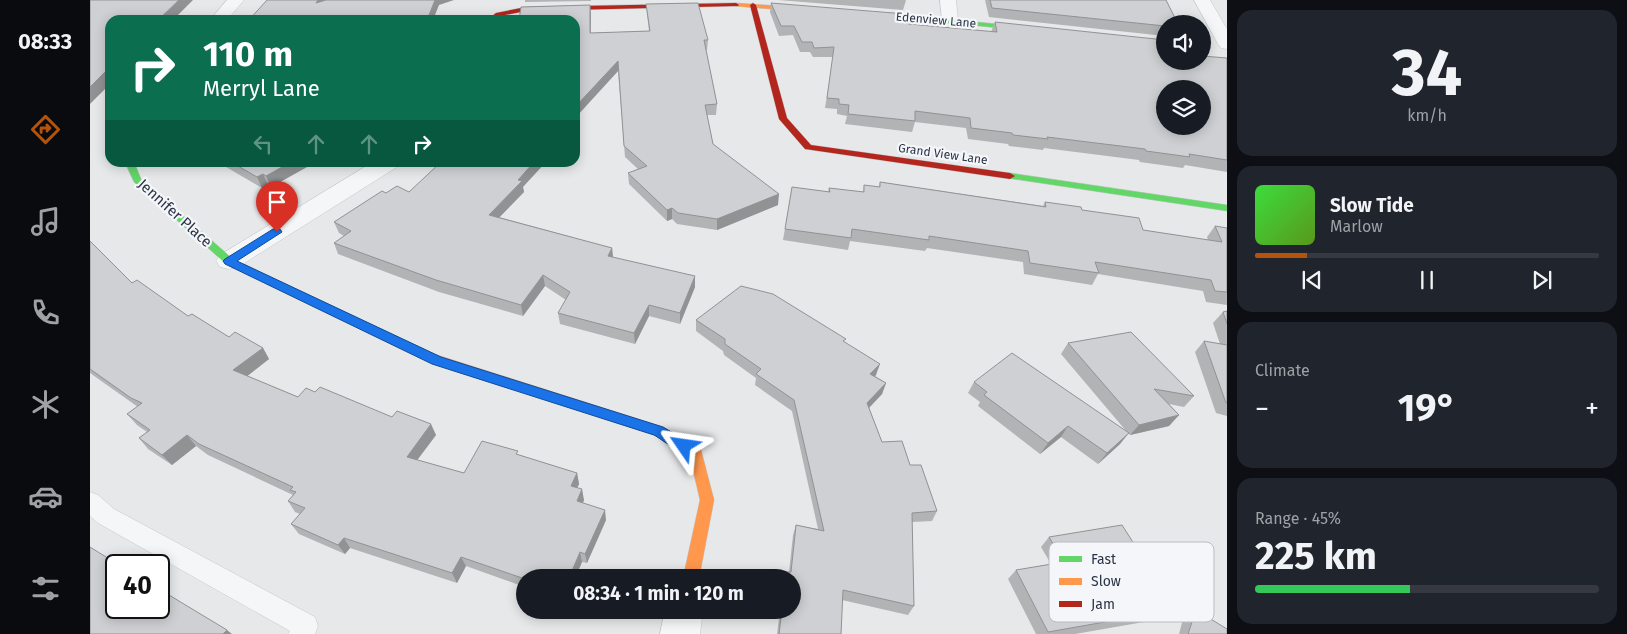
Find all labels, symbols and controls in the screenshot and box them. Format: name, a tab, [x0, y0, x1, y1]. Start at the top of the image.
street label: Edenview Lane	[895, 10, 977, 30]
map controls	[1156, 15, 1211, 135]
button: sound	[1156, 15, 1211, 70]
text: 08:33	[18, 28, 72, 55]
text: 110 m	[203, 33, 293, 75]
text: 34	[1392, 34, 1462, 112]
icon: right	[120, 35, 185, 100]
text: Merryl Lane	[203, 75, 320, 102]
button: layers	[1156, 80, 1211, 135]
text: km/h	[1407, 106, 1447, 125]
icon: directions	[28, 112, 63, 147]
icon: left	[249, 130, 277, 158]
icon: ahead	[302, 130, 330, 158]
icon: ahead	[355, 130, 383, 158]
icon: right	[408, 130, 436, 158]
street label: Grand View Lane	[897, 141, 989, 167]
street label: Jennifer Place	[134, 175, 216, 251]
pin	[256, 181, 298, 232]
icon: arrive	[263, 188, 291, 216]
text: Slow Tide	[1330, 194, 1414, 217]
icon: music	[28, 204, 63, 239]
text: Marlow	[1330, 217, 1383, 236]
icon: previous	[1298, 266, 1326, 294]
icon: pause	[1413, 266, 1441, 294]
icon: next	[1528, 266, 1556, 294]
icon: phone	[28, 295, 63, 330]
text: Climate	[1255, 361, 1310, 380]
text: 19°	[1398, 385, 1456, 431]
icon: climate	[28, 387, 63, 422]
text: −	[1255, 392, 1269, 425]
text: +	[1585, 392, 1599, 425]
position arrow	[657, 419, 709, 471]
icon: car	[28, 479, 63, 514]
text: Range · 45%	[1255, 509, 1341, 528]
text: 225 km	[1255, 533, 1377, 579]
legend	[1049, 542, 1214, 622]
text: Fast	[1091, 551, 1117, 568]
speed limit sign: 40	[105, 554, 170, 619]
icon: filters	[28, 571, 63, 606]
text: Slow	[1091, 573, 1121, 590]
text: 08:34 · 1 min · 120 m	[573, 582, 744, 605]
text: Jam	[1091, 596, 1115, 613]

